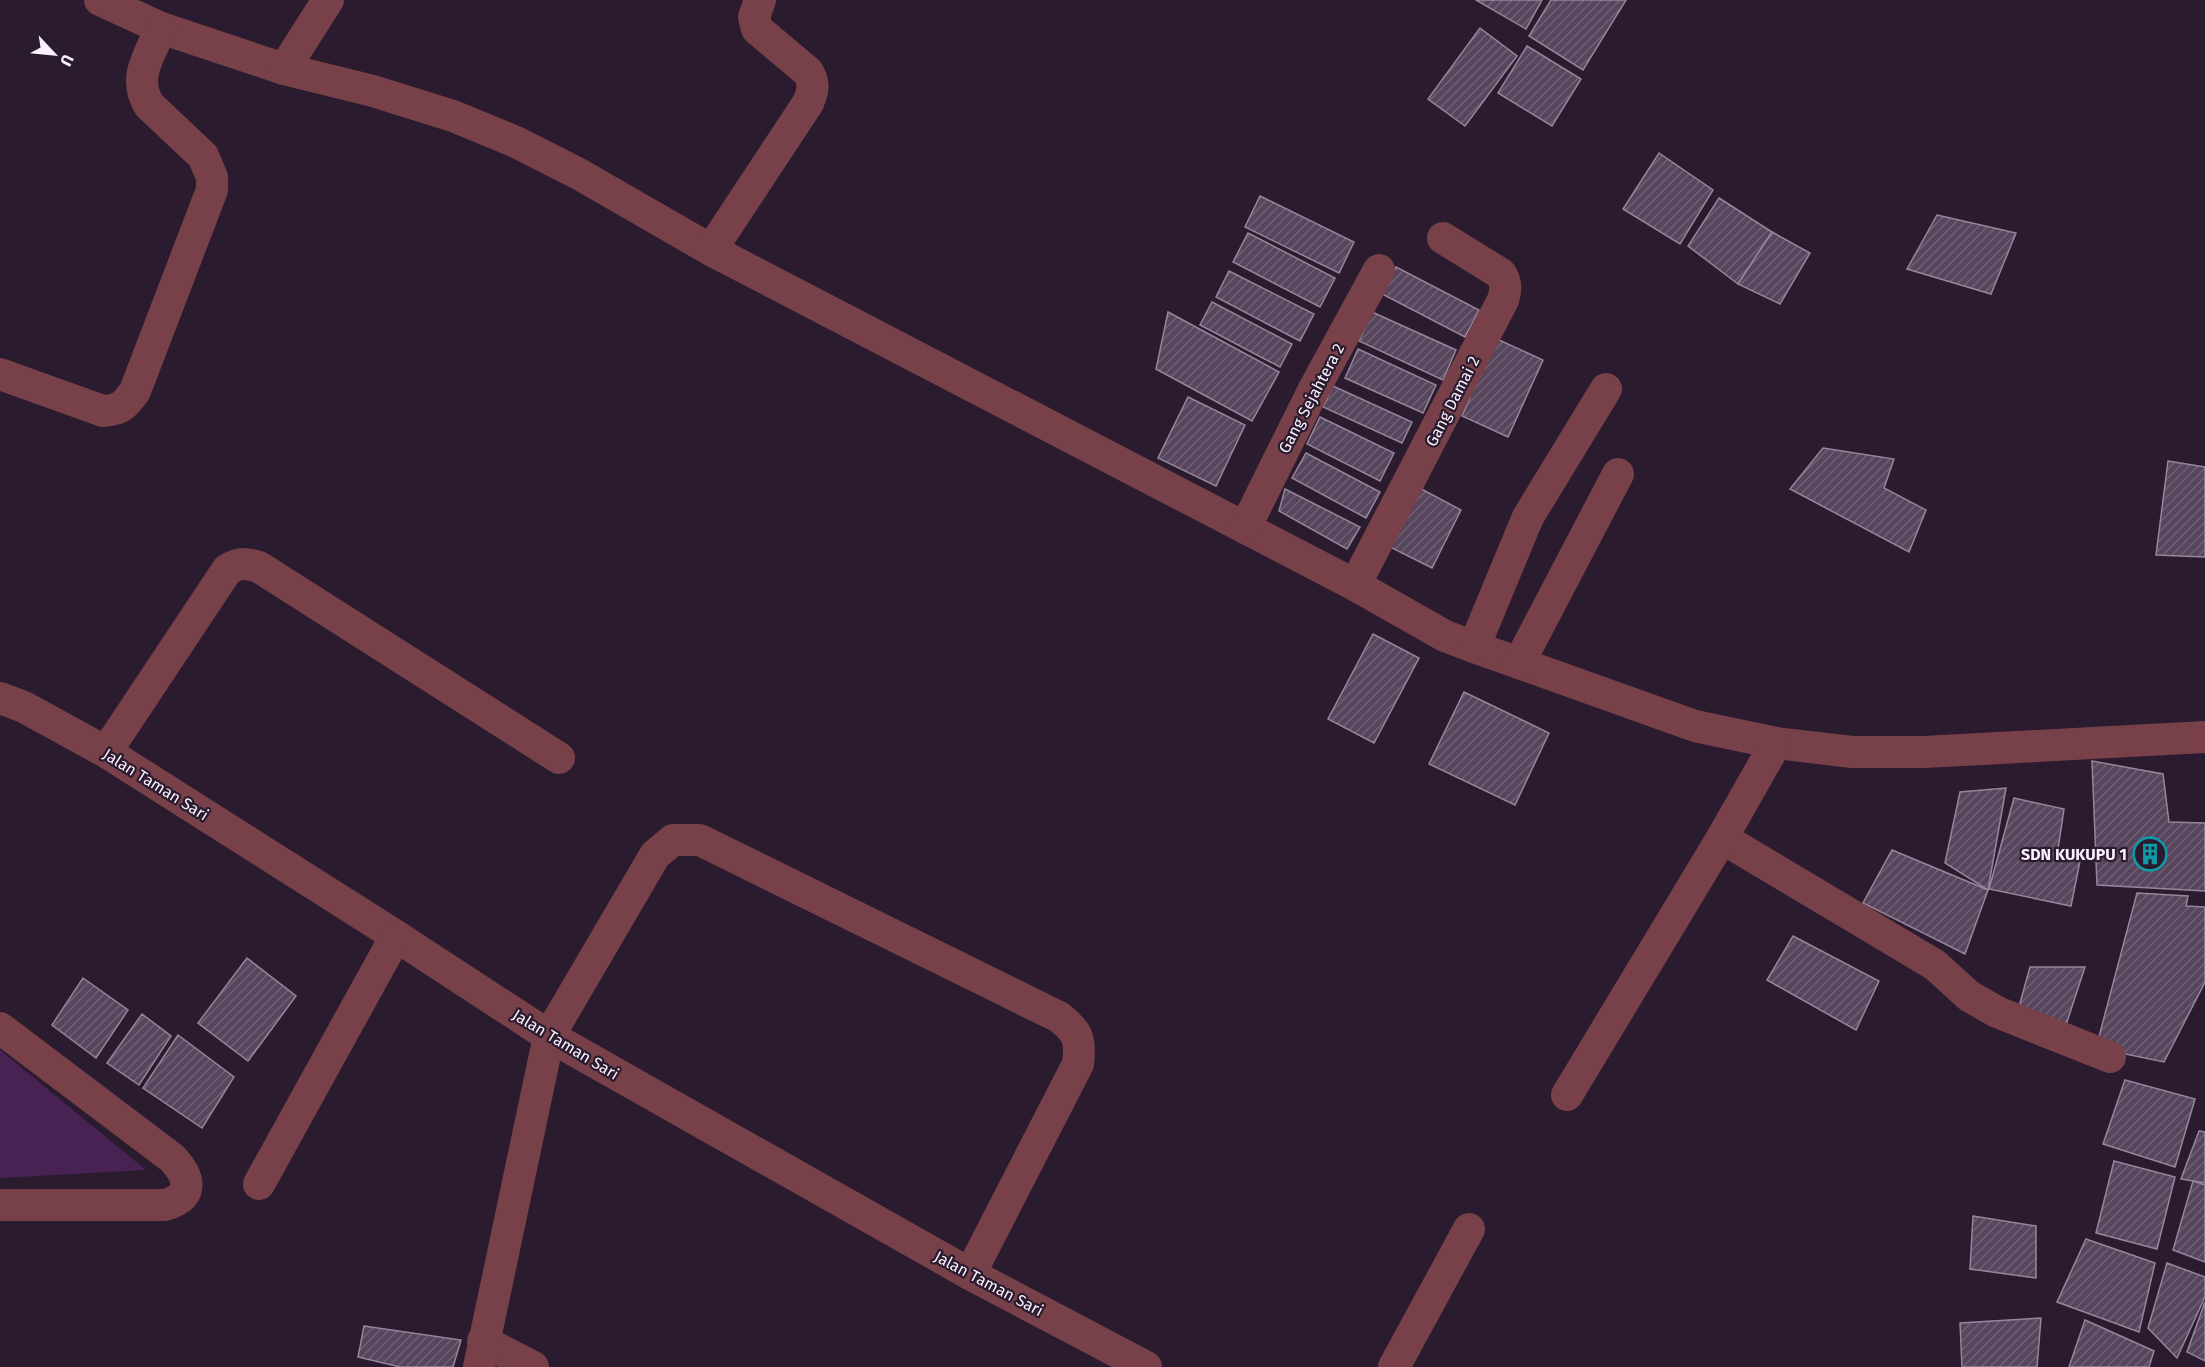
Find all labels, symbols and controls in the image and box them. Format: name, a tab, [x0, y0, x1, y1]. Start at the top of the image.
north arrow	[24, 24, 84, 84]
text: U	[56, 52, 78, 69]
street label: Gang Sejahtera 2	[1275, 340, 1348, 456]
street label: Gang Damai 2	[1422, 353, 1483, 450]
street label: Jalan Taman Sari	[100, 744, 212, 824]
building icon: SDN KUKUPU 1	[2132, 836, 2168, 872]
place label: SDN KUKUPU 1	[2021, 845, 2127, 864]
street label: Jalan Taman Sari	[509, 1005, 622, 1084]
street label: Jalan Taman Sari	[931, 1247, 1047, 1320]

